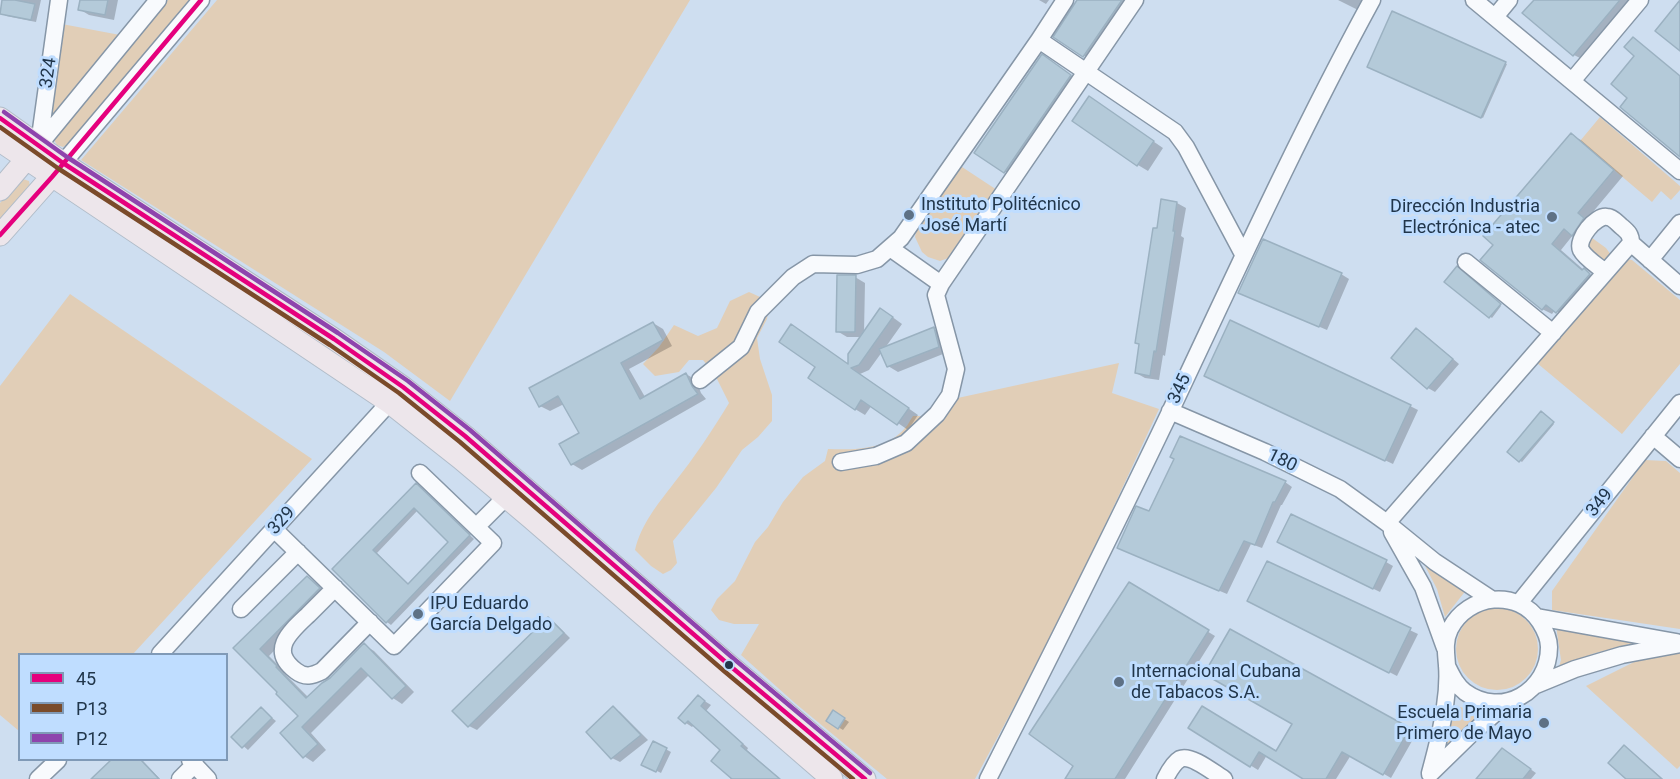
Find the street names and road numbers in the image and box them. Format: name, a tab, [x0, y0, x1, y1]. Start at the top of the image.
street label: 324	[36, 56, 62, 90]
street label: 345	[1164, 371, 1196, 407]
street label: 180	[1264, 445, 1300, 477]
street label: 349	[1582, 484, 1618, 522]
street label: 329	[264, 502, 300, 540]

